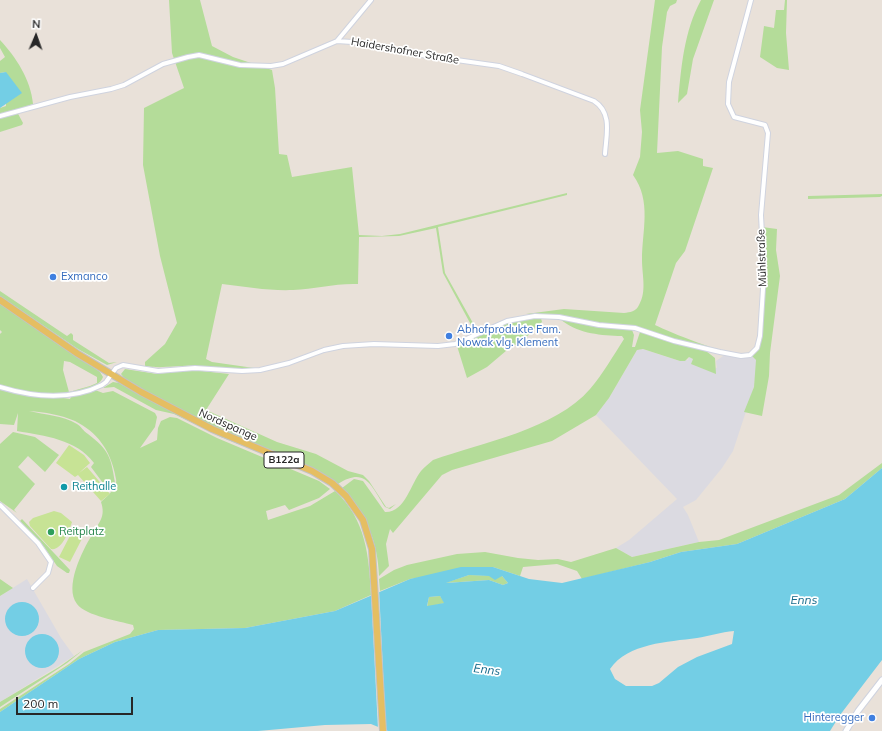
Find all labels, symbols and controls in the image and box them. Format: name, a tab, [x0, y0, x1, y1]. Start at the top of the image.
north arrow	[16, 16, 56, 56]
text: N	[32, 17, 41, 31]
street label: Haidershofner Straße	[350, 35, 460, 67]
street label: Mühlstraße	[754, 229, 770, 287]
place label: Exmanco	[61, 270, 108, 284]
marker: Exmanco	[48, 272, 58, 282]
place label: Abhofprodukte Fam. Nowak vlg. Klement	[457, 323, 561, 349]
marker: Abhofprodukte Fam. Nowak vlg. Klement	[444, 331, 454, 341]
street label: Nordspange	[197, 406, 259, 444]
road number: B122a	[264, 452, 304, 468]
place label: Reithalle	[72, 480, 116, 494]
marker: Reithalle	[59, 482, 69, 492]
place label: Reitplatz	[59, 525, 104, 539]
marker: Reitplatz	[46, 527, 56, 537]
water label: Enns	[790, 593, 818, 607]
water label: Enns	[473, 661, 501, 679]
scale bar	[18, 689, 135, 715]
text: 200 m	[23, 696, 58, 711]
place label: Hinteregger	[804, 711, 864, 725]
marker: Hinteregger	[867, 713, 877, 723]

